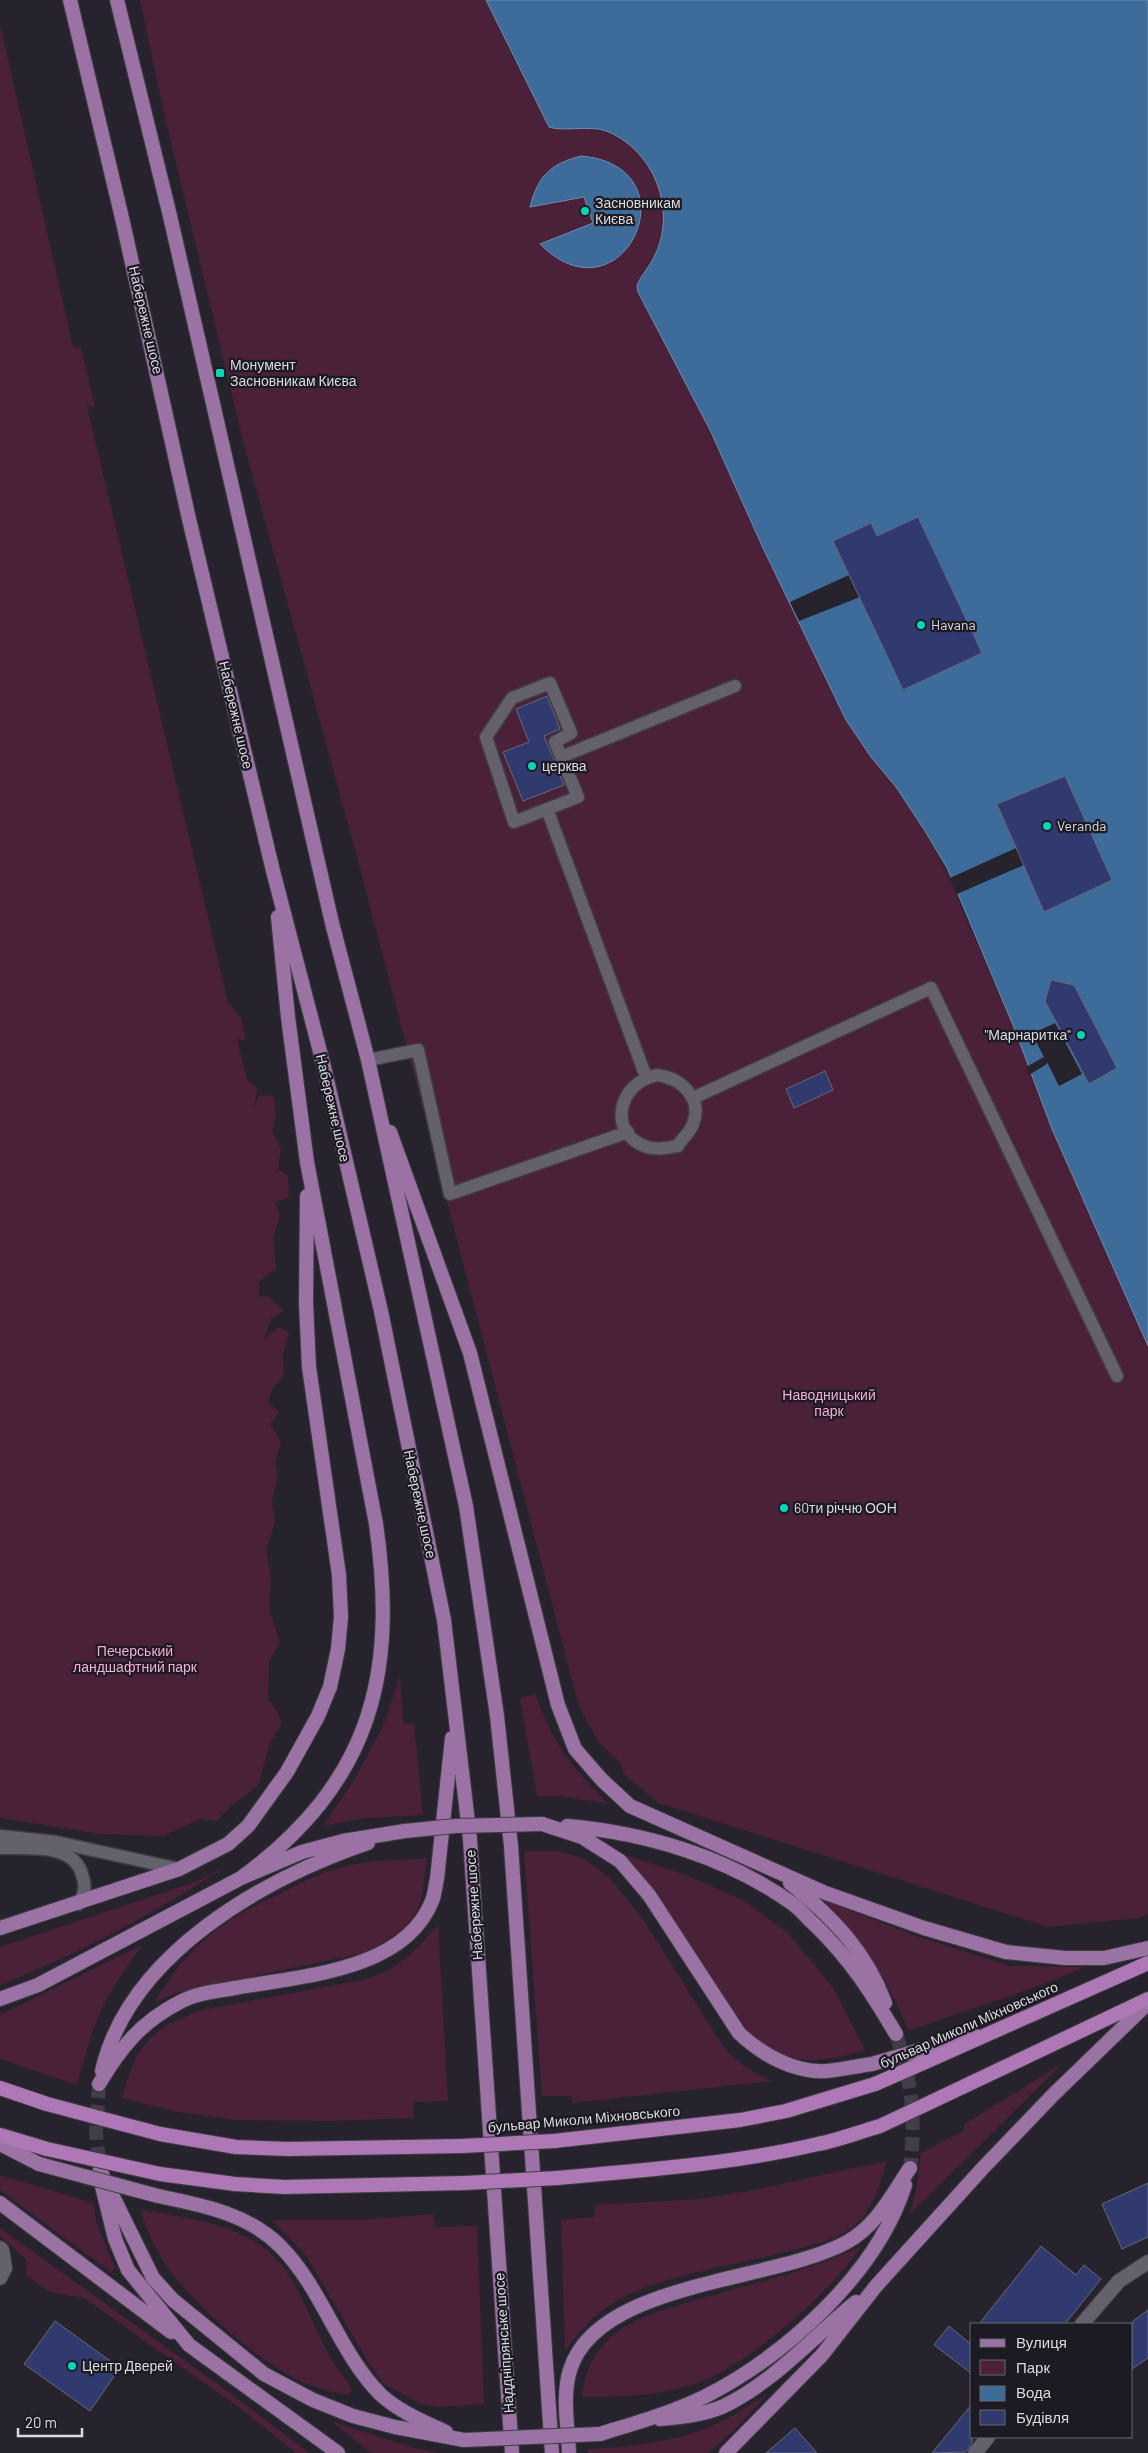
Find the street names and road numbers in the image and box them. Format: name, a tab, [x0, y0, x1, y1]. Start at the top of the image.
street label: Набережне шосе	[126, 264, 167, 376]
street label: Набережне шосе	[216, 659, 257, 771]
street label: Набережне шосе	[313, 1052, 354, 1164]
street label: Набережне шосе	[401, 1448, 440, 1560]
street label: Набережне шосе	[461, 1849, 486, 1961]
street label: бульвар Миколи Міхновського	[877, 1977, 1061, 2072]
street label: бульвар Миколи Міхновського	[487, 2102, 681, 2135]
street label: Наддніпрянське шосе	[490, 2272, 517, 2414]

